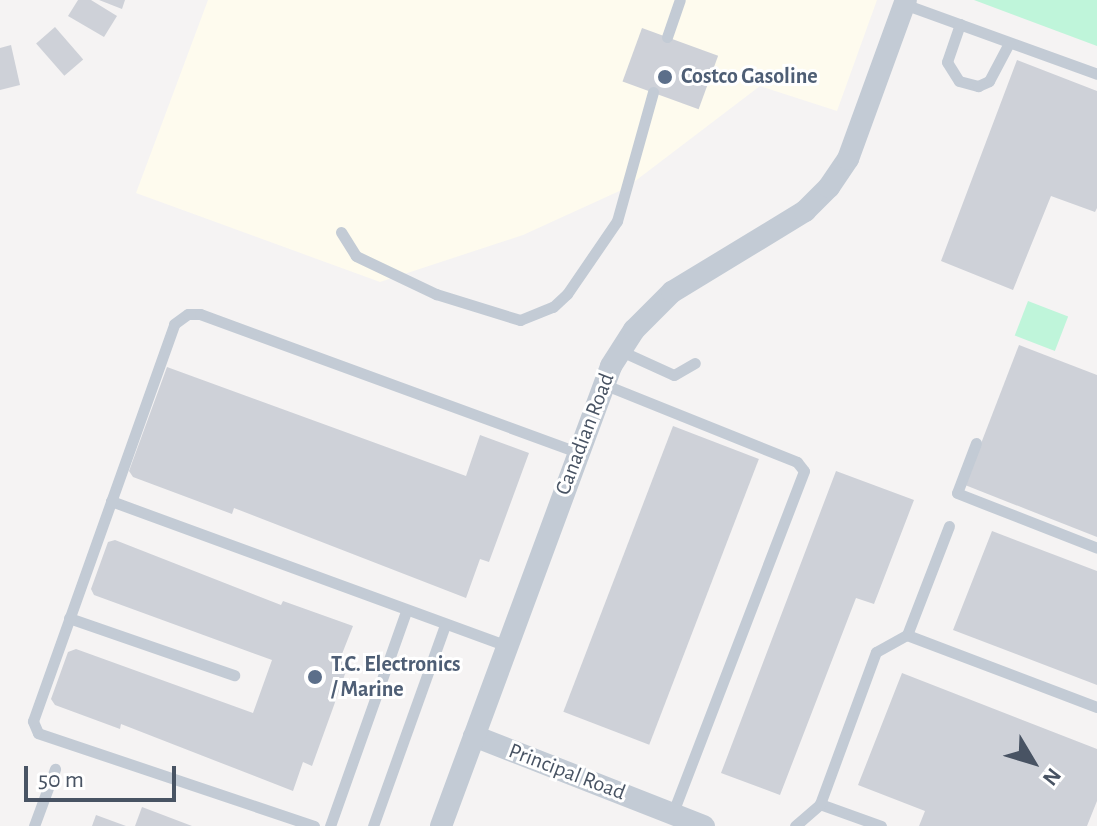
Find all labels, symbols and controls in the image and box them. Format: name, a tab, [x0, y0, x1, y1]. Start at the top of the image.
place label: Costco Gasoline	[681, 64, 818, 90]
marker: Costco Gasoline	[656, 68, 674, 86]
street label: Canadian Road	[550, 369, 620, 499]
place label: T.C. Electronics / Marine	[331, 651, 460, 702]
marker: T.C. Electronics / Marine	[306, 668, 324, 686]
north arrow	[993, 722, 1073, 802]
street label: Principal Road	[505, 738, 629, 806]
scale bar	[28, 750, 180, 800]
text: N	[1039, 764, 1065, 790]
text: 50 m	[38, 768, 84, 792]

